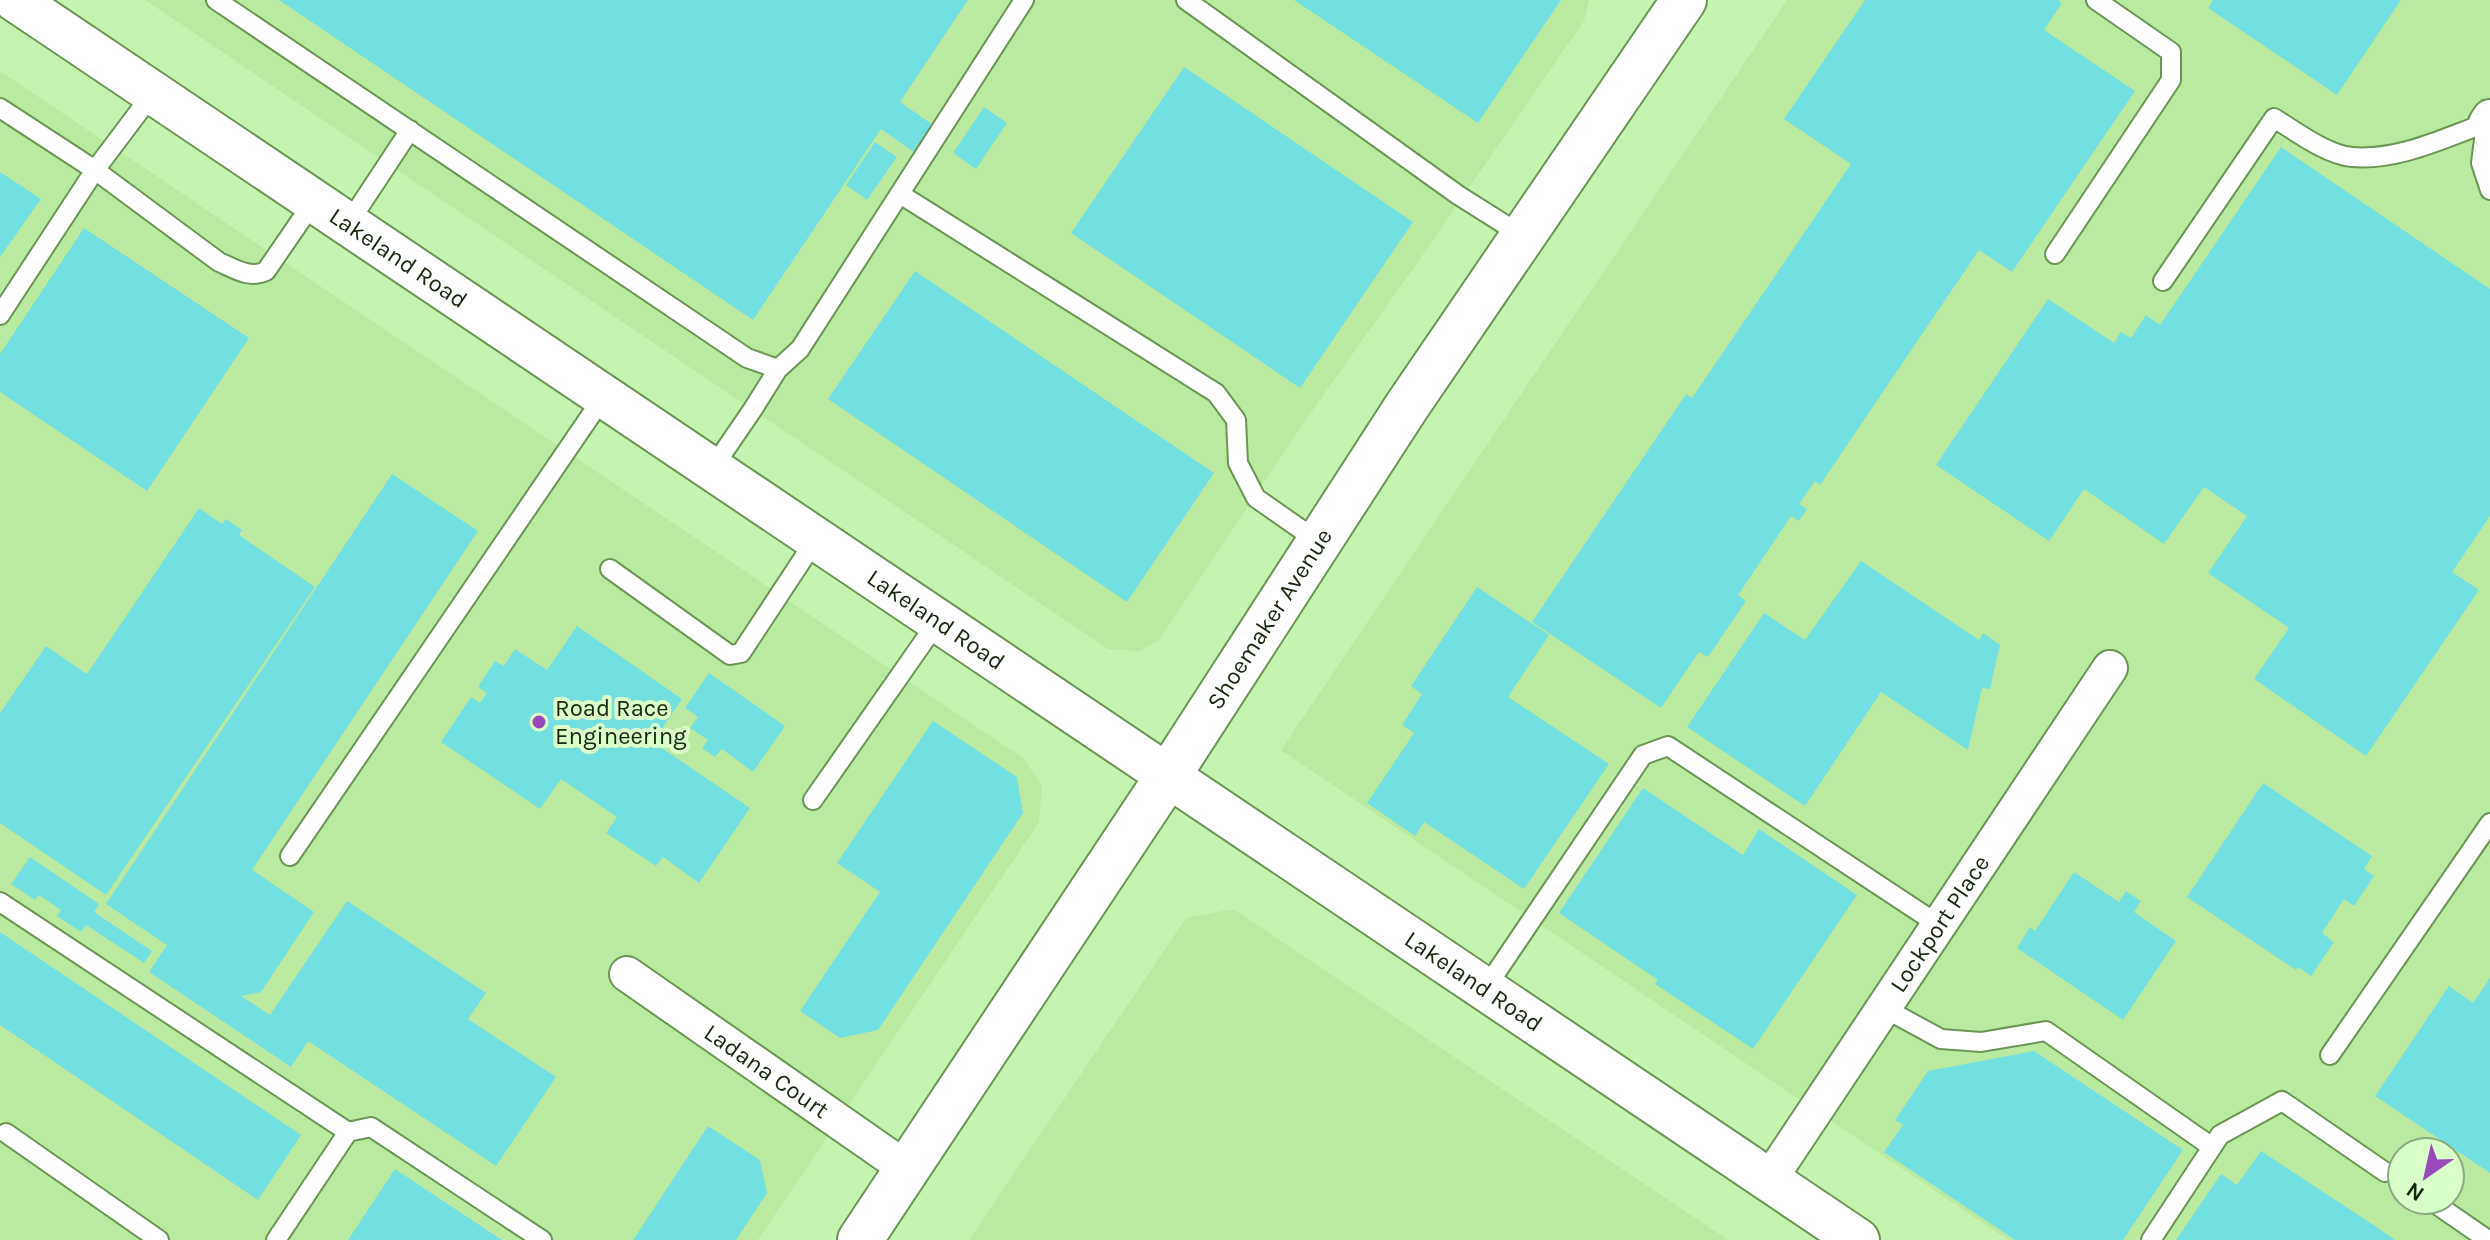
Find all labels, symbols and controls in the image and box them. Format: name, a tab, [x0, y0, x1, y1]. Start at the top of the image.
street label: Lakeland Road	[324, 202, 472, 314]
street label: Shoemaker Avenue	[1201, 523, 1338, 714]
street label: Lakeland Road	[862, 563, 1010, 676]
place label: Road Race Engineering	[555, 694, 687, 750]
marker: Road Race Engineering	[530, 713, 548, 731]
street label: Lockport Place	[1884, 850, 1995, 998]
street label: Lakeland Road	[1399, 925, 1548, 1038]
street label: Ladana Court	[699, 1018, 834, 1124]
north arrow	[2386, 1136, 2466, 1216]
text: N	[2402, 1177, 2429, 1207]

